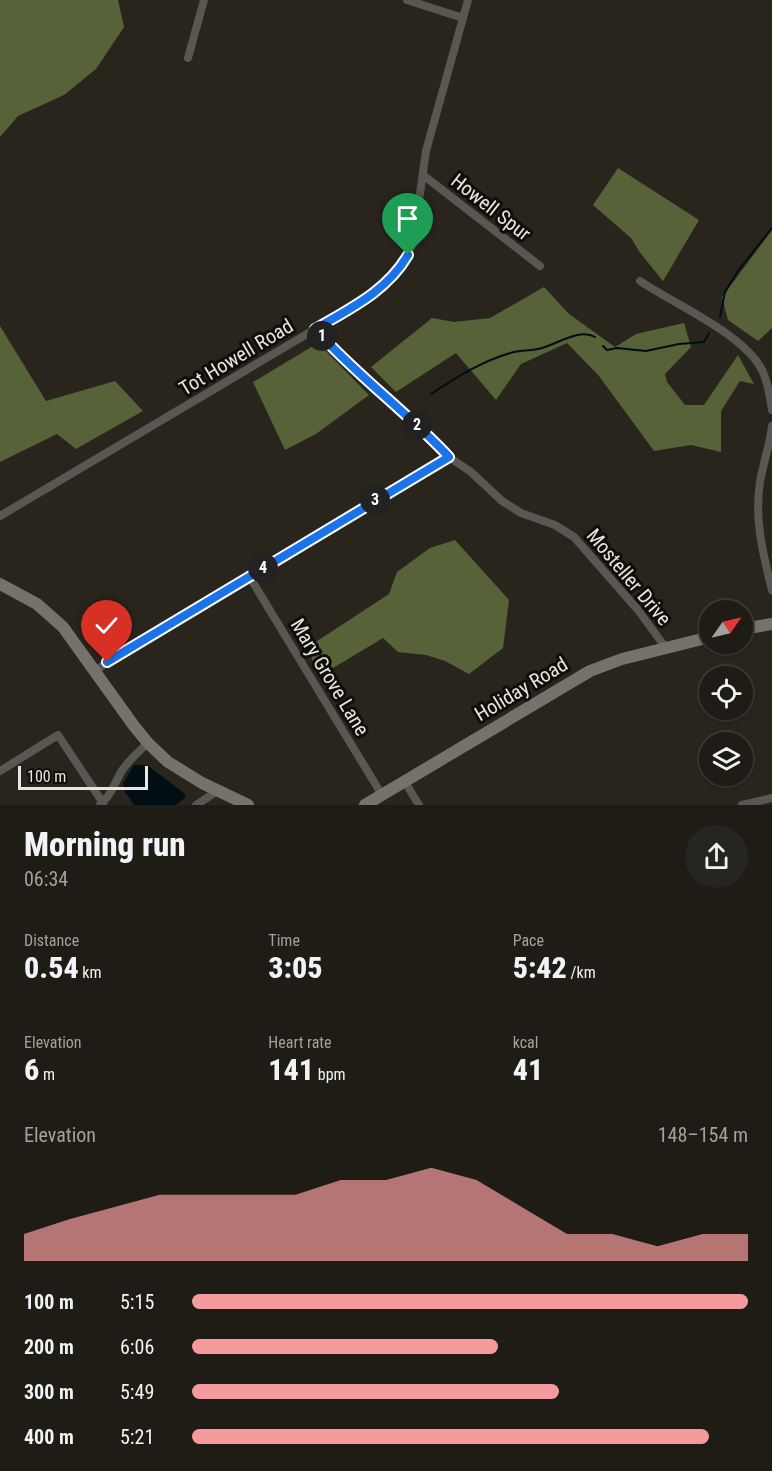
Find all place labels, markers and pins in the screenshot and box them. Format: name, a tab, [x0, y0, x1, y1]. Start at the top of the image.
pin	[382, 193, 433, 255]
pin: 1	[307, 321, 337, 351]
pin: 2	[402, 410, 432, 440]
pin: 3	[360, 485, 390, 515]
pin: 4	[248, 553, 278, 583]
pin	[81, 600, 132, 662]

